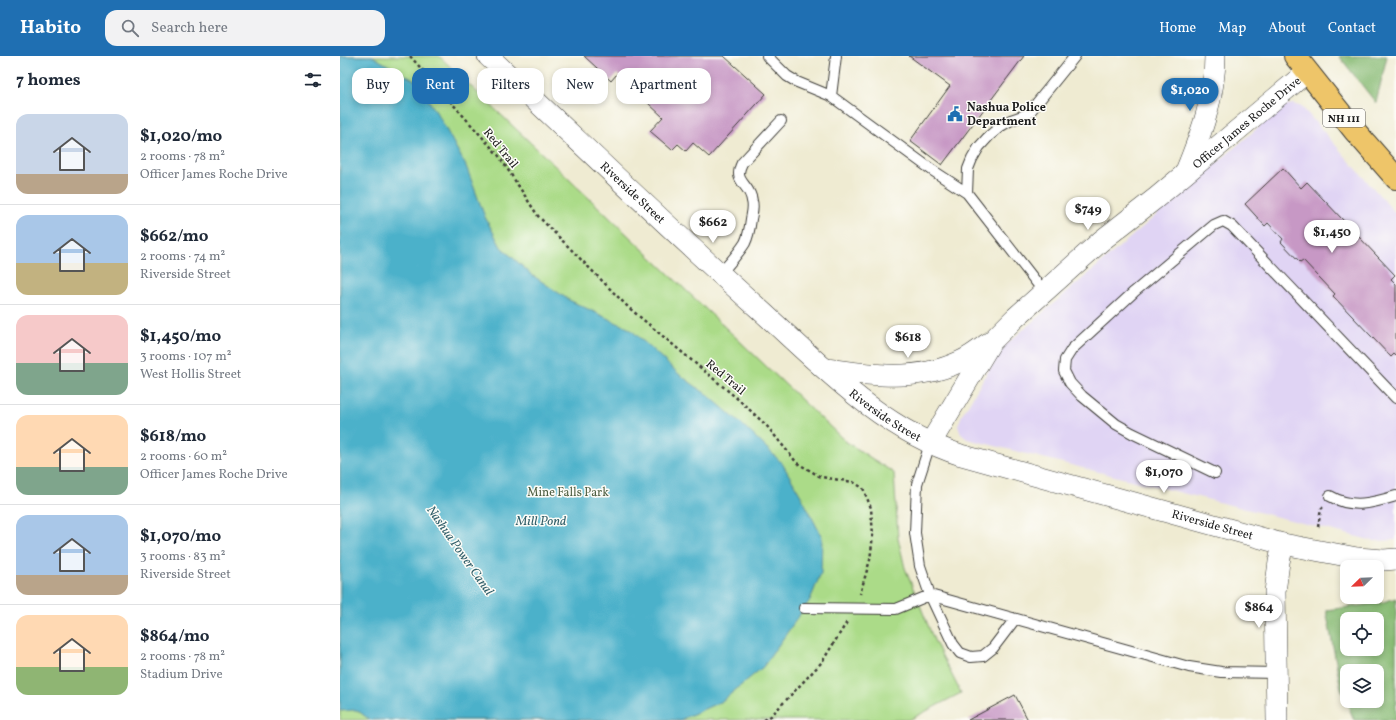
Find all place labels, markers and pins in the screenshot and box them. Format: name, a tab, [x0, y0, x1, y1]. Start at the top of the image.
pin: $1,020	[1157, 78, 1223, 112]
place label: Nashua Police Department	[967, 100, 1046, 130]
public building icon: Nashua Police Department	[946, 105, 964, 123]
pin: $749	[1064, 197, 1112, 231]
pin: $662	[689, 210, 737, 244]
pin: $1,450	[1299, 220, 1365, 254]
pin: $618	[884, 325, 932, 359]
pin: $1,070	[1131, 460, 1197, 494]
pin: $864	[1235, 595, 1283, 629]

